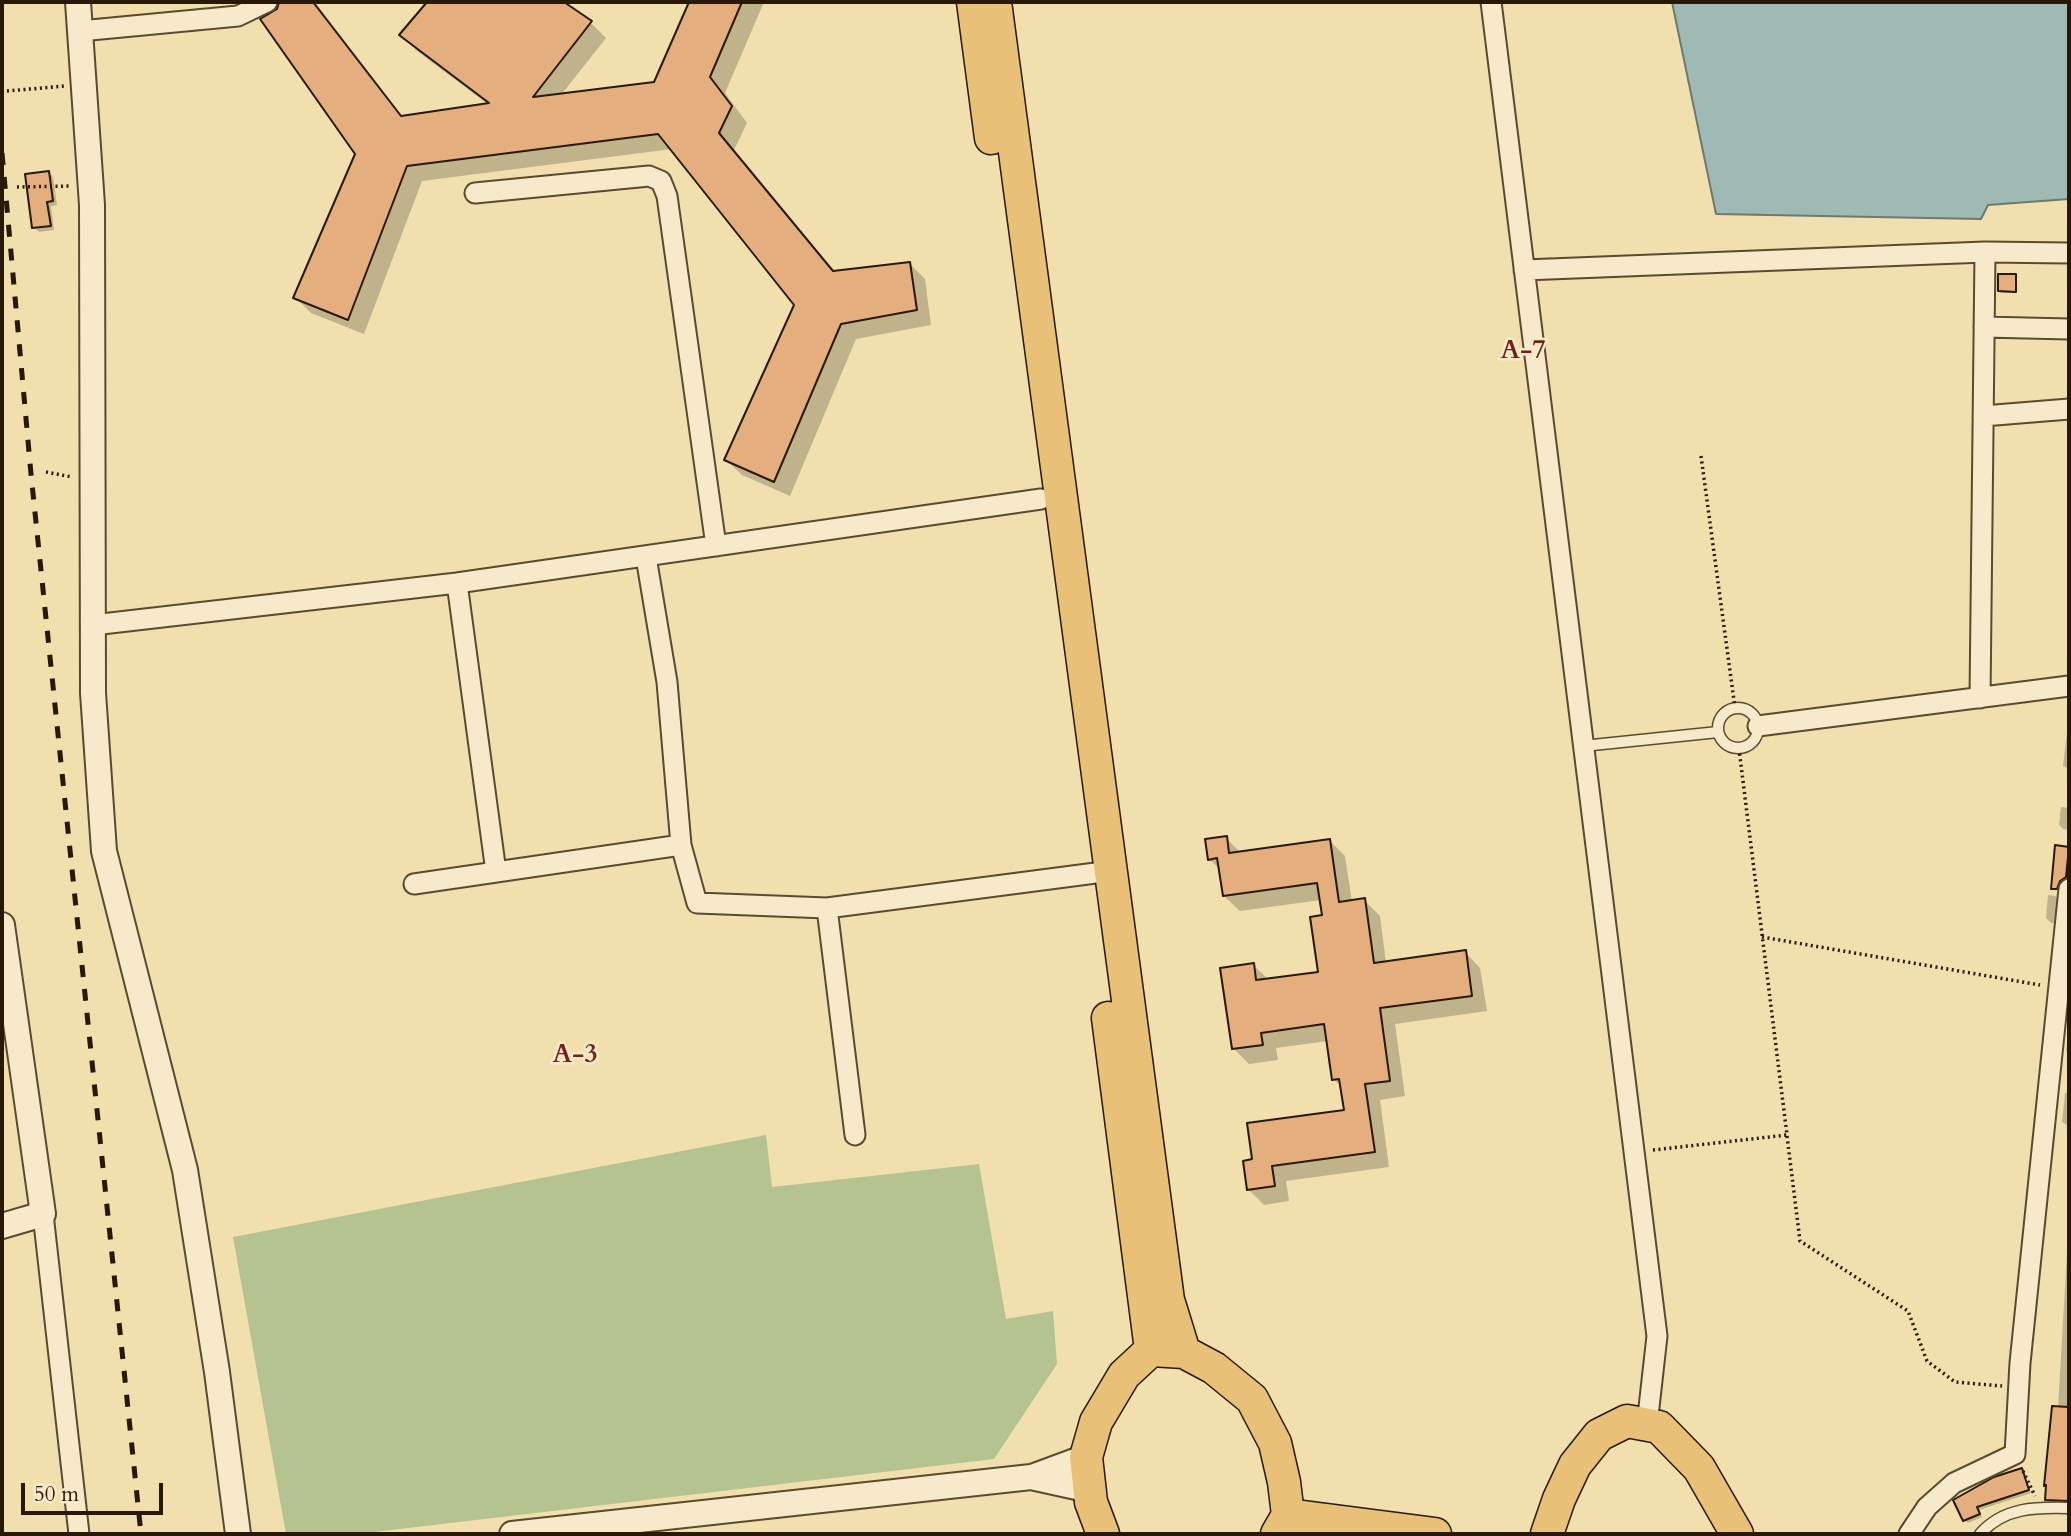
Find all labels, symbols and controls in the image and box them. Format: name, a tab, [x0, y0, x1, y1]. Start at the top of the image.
district label: A-7	[1500, 336, 1546, 368]
district label: A-3	[552, 1040, 598, 1072]
scale bar	[24, 1470, 166, 1514]
text: 50 m	[34, 1480, 79, 1509]

